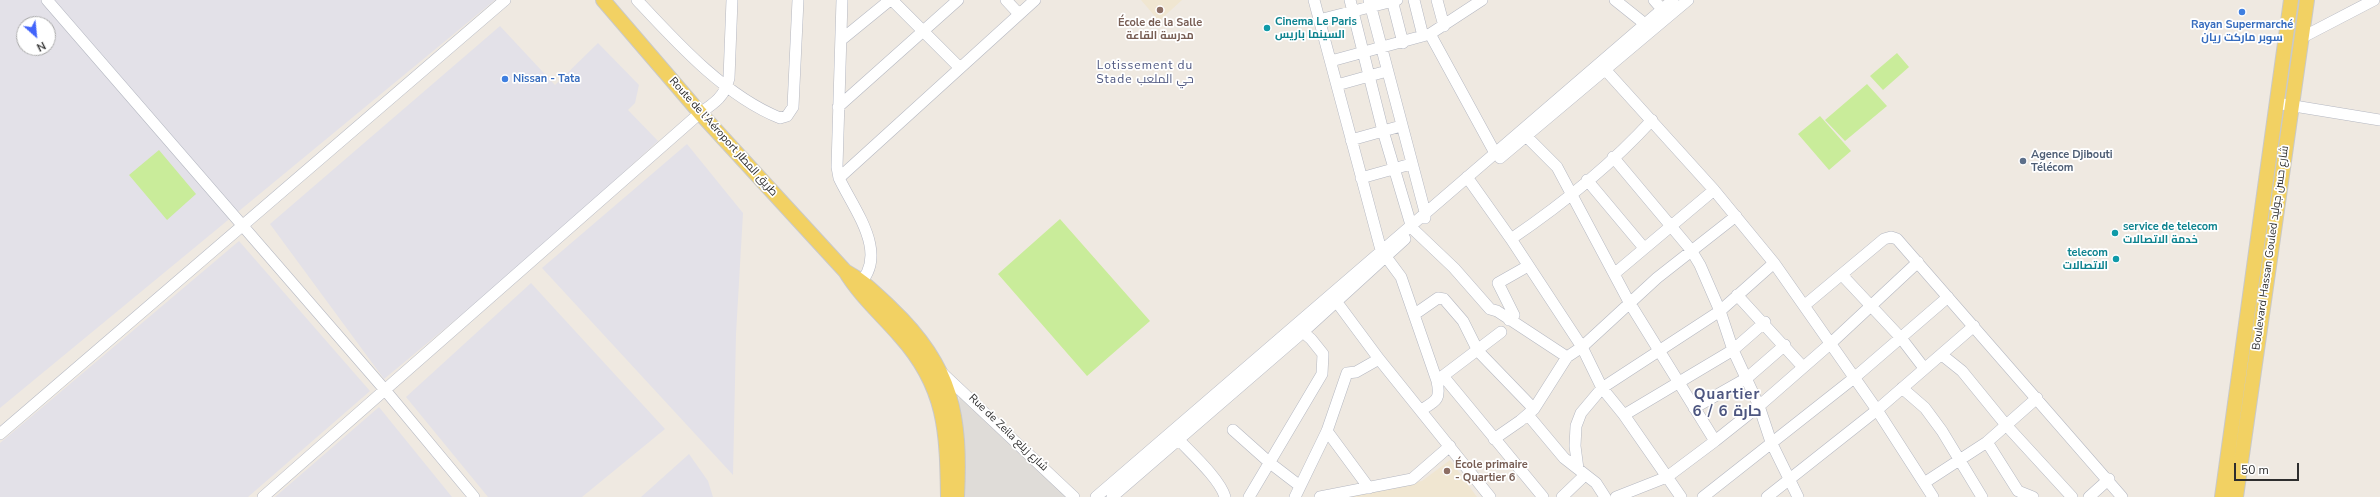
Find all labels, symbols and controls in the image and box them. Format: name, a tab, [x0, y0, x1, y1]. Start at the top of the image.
marker: École de la Salle مدرسة القاعة	[1155, 5, 1165, 15]
marker: Rayan Supermarché سوبر ماركت ريان	[2237, 7, 2247, 17]
place label: Cinema Le Paris السينما باريس	[1275, 15, 1357, 41]
north arrow	[16, 16, 56, 56]
place label: École de la Salle مدرسة القاعة	[1118, 16, 1202, 42]
place label: Rayan Supermarché سوبر ماركت ريان	[2191, 18, 2293, 44]
marker: Cinema Le Paris السينما باريس	[1262, 23, 1272, 33]
text: N	[34, 38, 48, 55]
district label: Lotissement du Stade حي الملعب	[1097, 59, 1193, 87]
place label: Nissan - Tata	[513, 72, 580, 86]
marker: Nissan - Tata	[500, 74, 510, 84]
street label: Route de l'Aéroport طريق المطار	[666, 75, 780, 199]
street label: Boulevard Hassan Gouled شارع حسن جوليد	[2250, 145, 2292, 351]
place label: Agence Djibouti Télécom	[2031, 148, 2113, 174]
marker: Agence Djibouti Télécom	[2018, 156, 2028, 166]
place label: service de telecom خدمة الاتصالات	[2123, 220, 2218, 246]
marker: service de telecom خدمة الاتصالات	[2110, 228, 2120, 238]
place label: telecom الاتصالات	[2063, 246, 2108, 272]
marker: telecom الاتصالات	[2111, 254, 2121, 264]
district label: Quartier 6 / حارة 6	[1694, 386, 1760, 421]
street label: Rue de Zeila شارع زيلع	[966, 392, 1050, 474]
scale bar	[2236, 455, 2301, 481]
place label: École primaire - Quartier 6	[1455, 458, 1528, 484]
text: 50 m	[2241, 462, 2269, 478]
marker: École primaire - Quartier 6	[1442, 466, 1452, 476]

